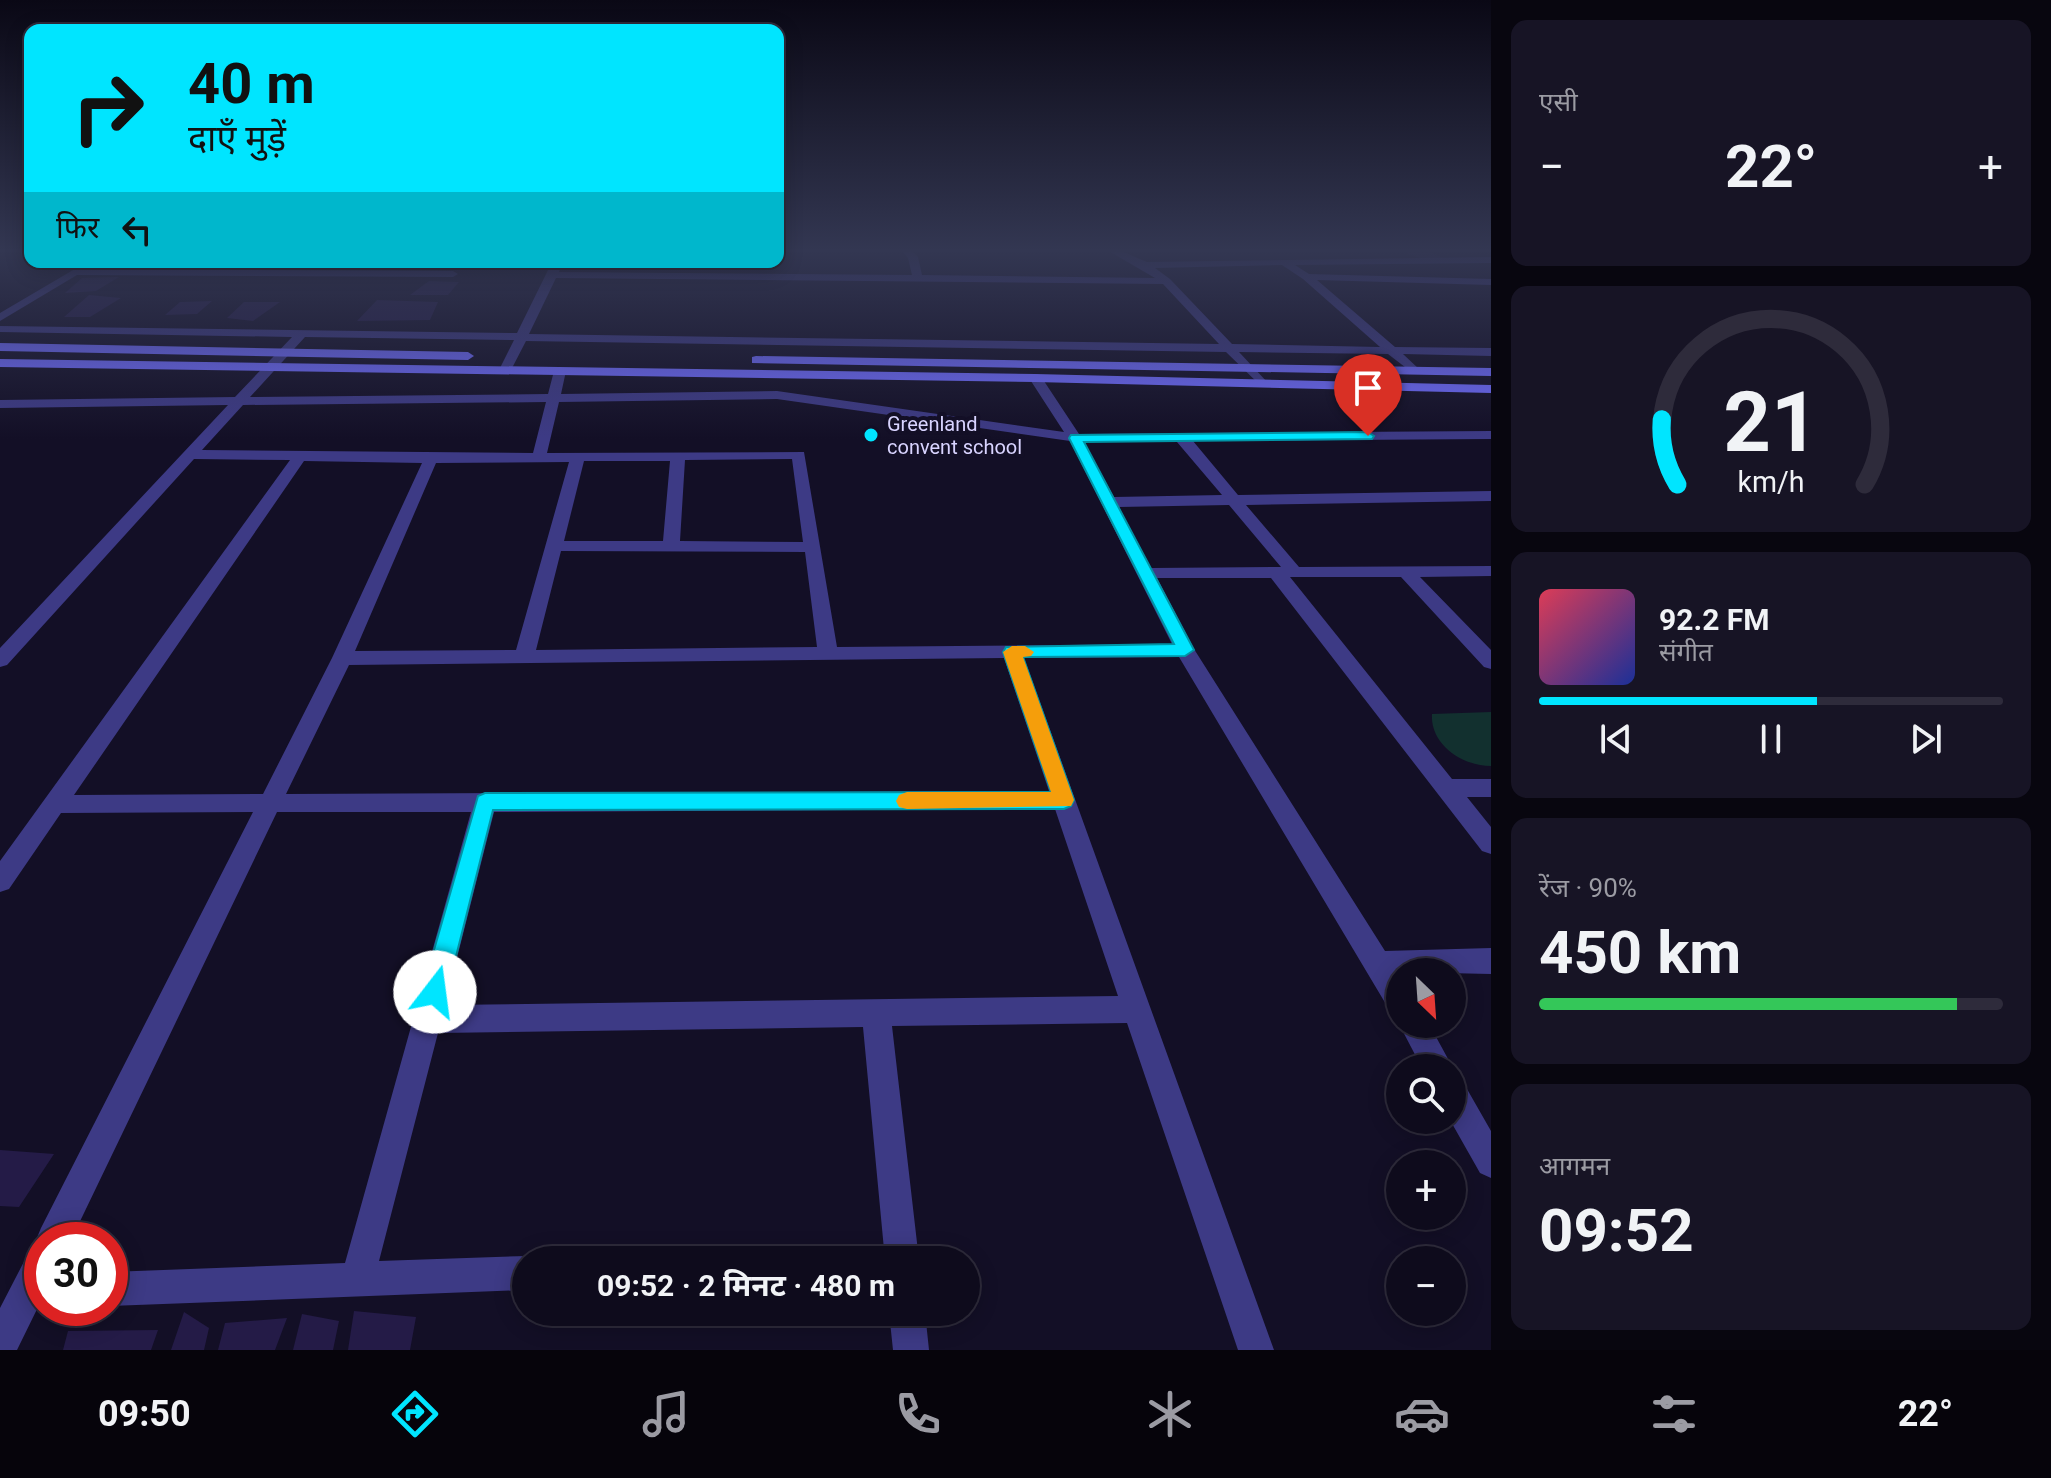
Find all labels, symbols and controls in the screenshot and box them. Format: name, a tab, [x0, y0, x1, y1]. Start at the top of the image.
text: 40 m	[188, 51, 315, 117]
icon: right	[56, 56, 160, 160]
text: एसी	[1539, 87, 1578, 117]
text: दाएँ मुड़ें	[188, 118, 286, 160]
text: 22°	[1725, 131, 1817, 202]
text: −	[1539, 141, 1564, 193]
text: +	[1978, 141, 2003, 193]
icon: left	[115, 208, 159, 252]
text: फिर	[56, 210, 99, 245]
pin	[1334, 354, 1402, 436]
icon: arrive	[1346, 366, 1390, 410]
text: 21	[1723, 374, 1819, 471]
place label: Greenland convent school	[887, 412, 1022, 459]
marker: Greenland convent school	[862, 426, 880, 444]
text: km/h	[1737, 465, 1805, 499]
text: 92.2 FM	[1659, 602, 1770, 637]
text: संगीत	[1659, 637, 1713, 667]
icon: previous	[1594, 717, 1638, 761]
icon: pause	[1749, 717, 1793, 761]
icon: next	[1904, 717, 1948, 761]
text: रेंज · 90%	[1539, 873, 1637, 903]
text: 450 km	[1539, 917, 1741, 988]
position arrow	[393, 950, 477, 1034]
north arrow	[1386, 958, 1466, 1038]
map controls	[1386, 958, 1466, 1326]
button: search	[1386, 1054, 1466, 1134]
button: +	[1386, 1150, 1466, 1230]
text: आगमन	[1539, 1151, 1610, 1181]
text: 09:52	[1539, 1195, 1694, 1266]
speed limit sign: 30	[24, 1222, 128, 1326]
button: −	[1386, 1246, 1466, 1326]
text: 09:52 · 2 मिनट · 480 m	[597, 1268, 895, 1303]
icon: directions	[387, 1386, 443, 1442]
icon: music	[638, 1386, 694, 1442]
icon: phone	[890, 1386, 946, 1442]
icon: climate	[1142, 1386, 1198, 1442]
icon: car	[1394, 1386, 1450, 1442]
icon: filters	[1646, 1386, 1702, 1442]
text: 09:50	[98, 1393, 191, 1435]
text: 22°	[1898, 1393, 1953, 1435]

